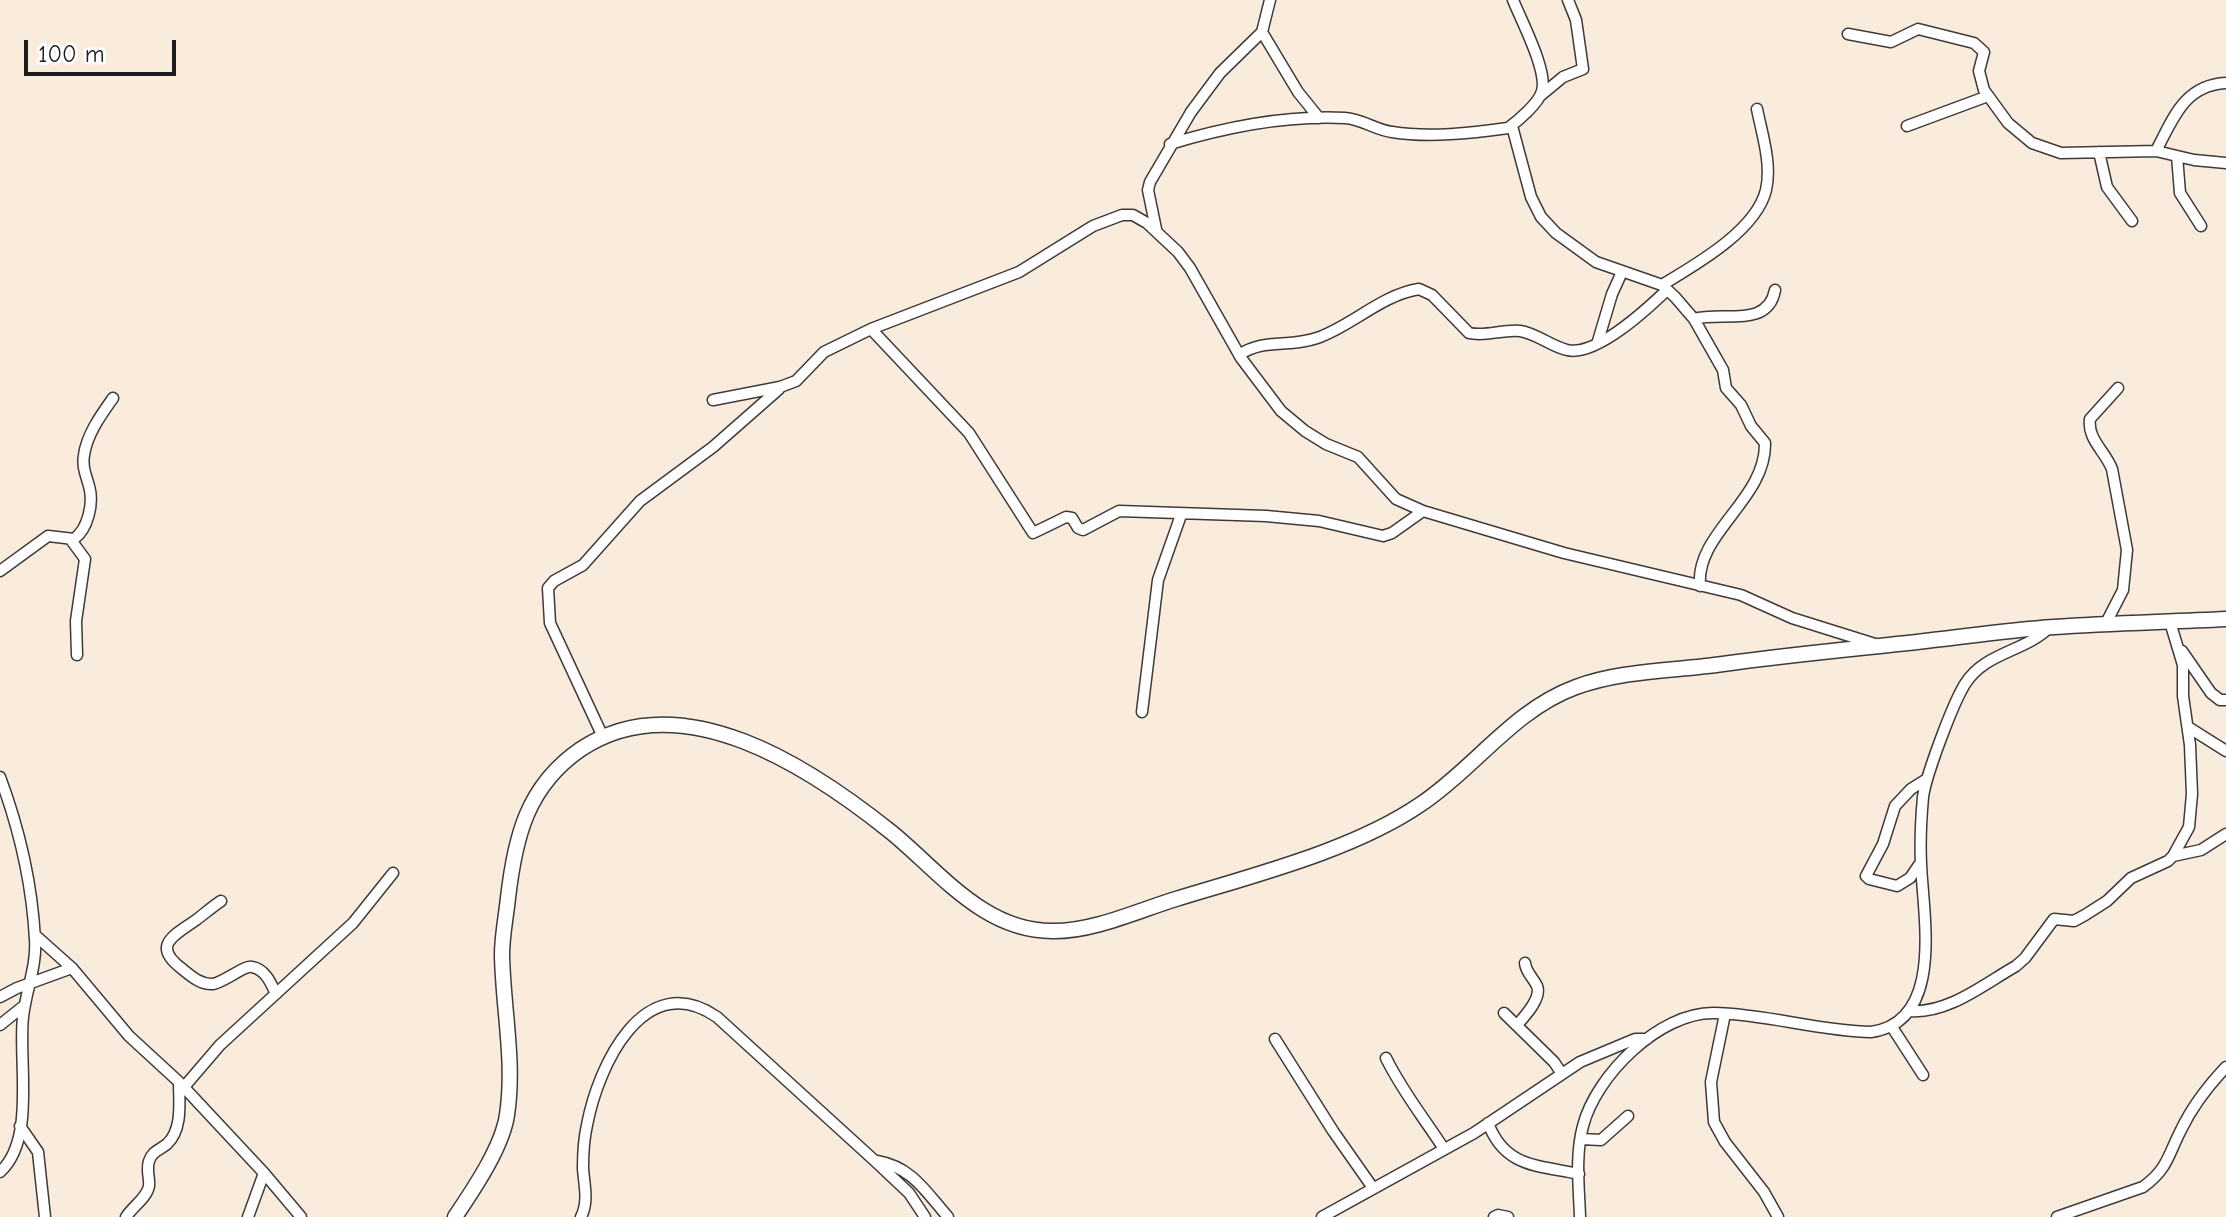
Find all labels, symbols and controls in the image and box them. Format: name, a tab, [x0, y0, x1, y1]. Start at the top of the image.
scale bar	[28, 24, 180, 74]
text: 100 m	[38, 40, 105, 68]

